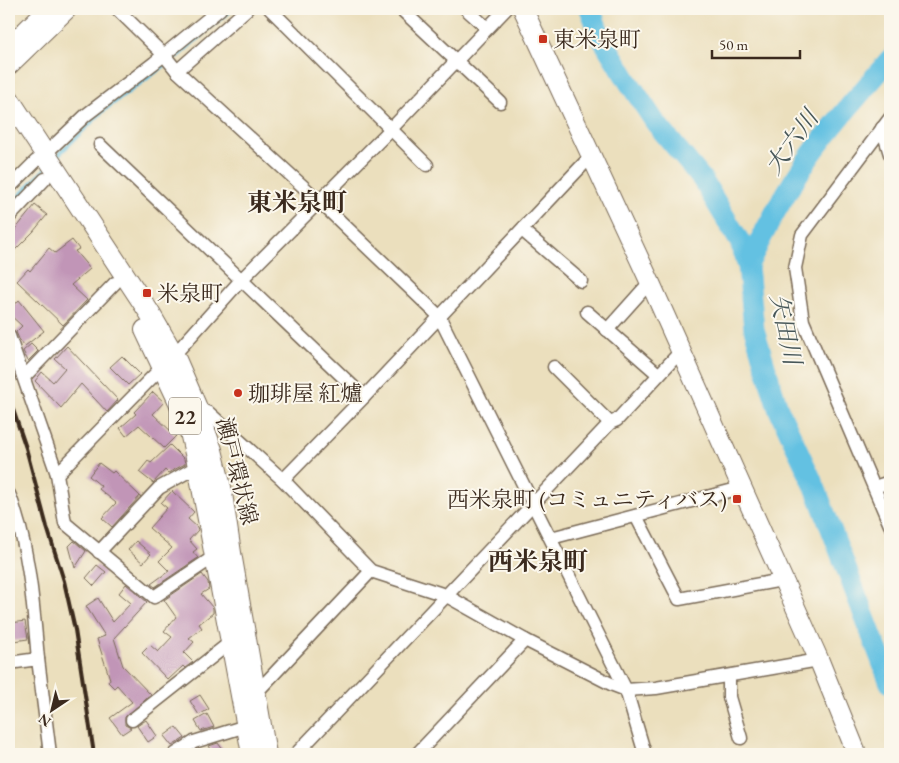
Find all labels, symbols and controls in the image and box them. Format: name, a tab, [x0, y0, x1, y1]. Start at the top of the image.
place label: 東米泉町	[553, 25, 641, 54]
scale bar	[712, 28, 799, 60]
marker: 東米泉町	[537, 33, 549, 45]
text: 50 m	[719, 35, 748, 54]
water label: 大六川	[757, 101, 826, 180]
district label: 東米泉町	[247, 186, 347, 218]
place label: 米泉町	[157, 279, 223, 308]
marker: 米泉町	[141, 287, 153, 299]
water label: 矢田川	[763, 291, 809, 370]
place label: 珈琲屋 紅爐	[248, 379, 362, 408]
marker: 珈琲屋 紅爐	[232, 387, 244, 399]
road number: 22	[169, 398, 201, 434]
street label: 瀬戸環状線	[210, 414, 264, 528]
place label: 西米泉町 (コミュニティバス)	[447, 485, 727, 514]
marker: 西米泉町 (コミュニティバス)	[731, 493, 743, 505]
district label: 西米泉町	[488, 545, 588, 577]
north arrow	[28, 686, 78, 736]
text: N	[34, 710, 54, 731]

